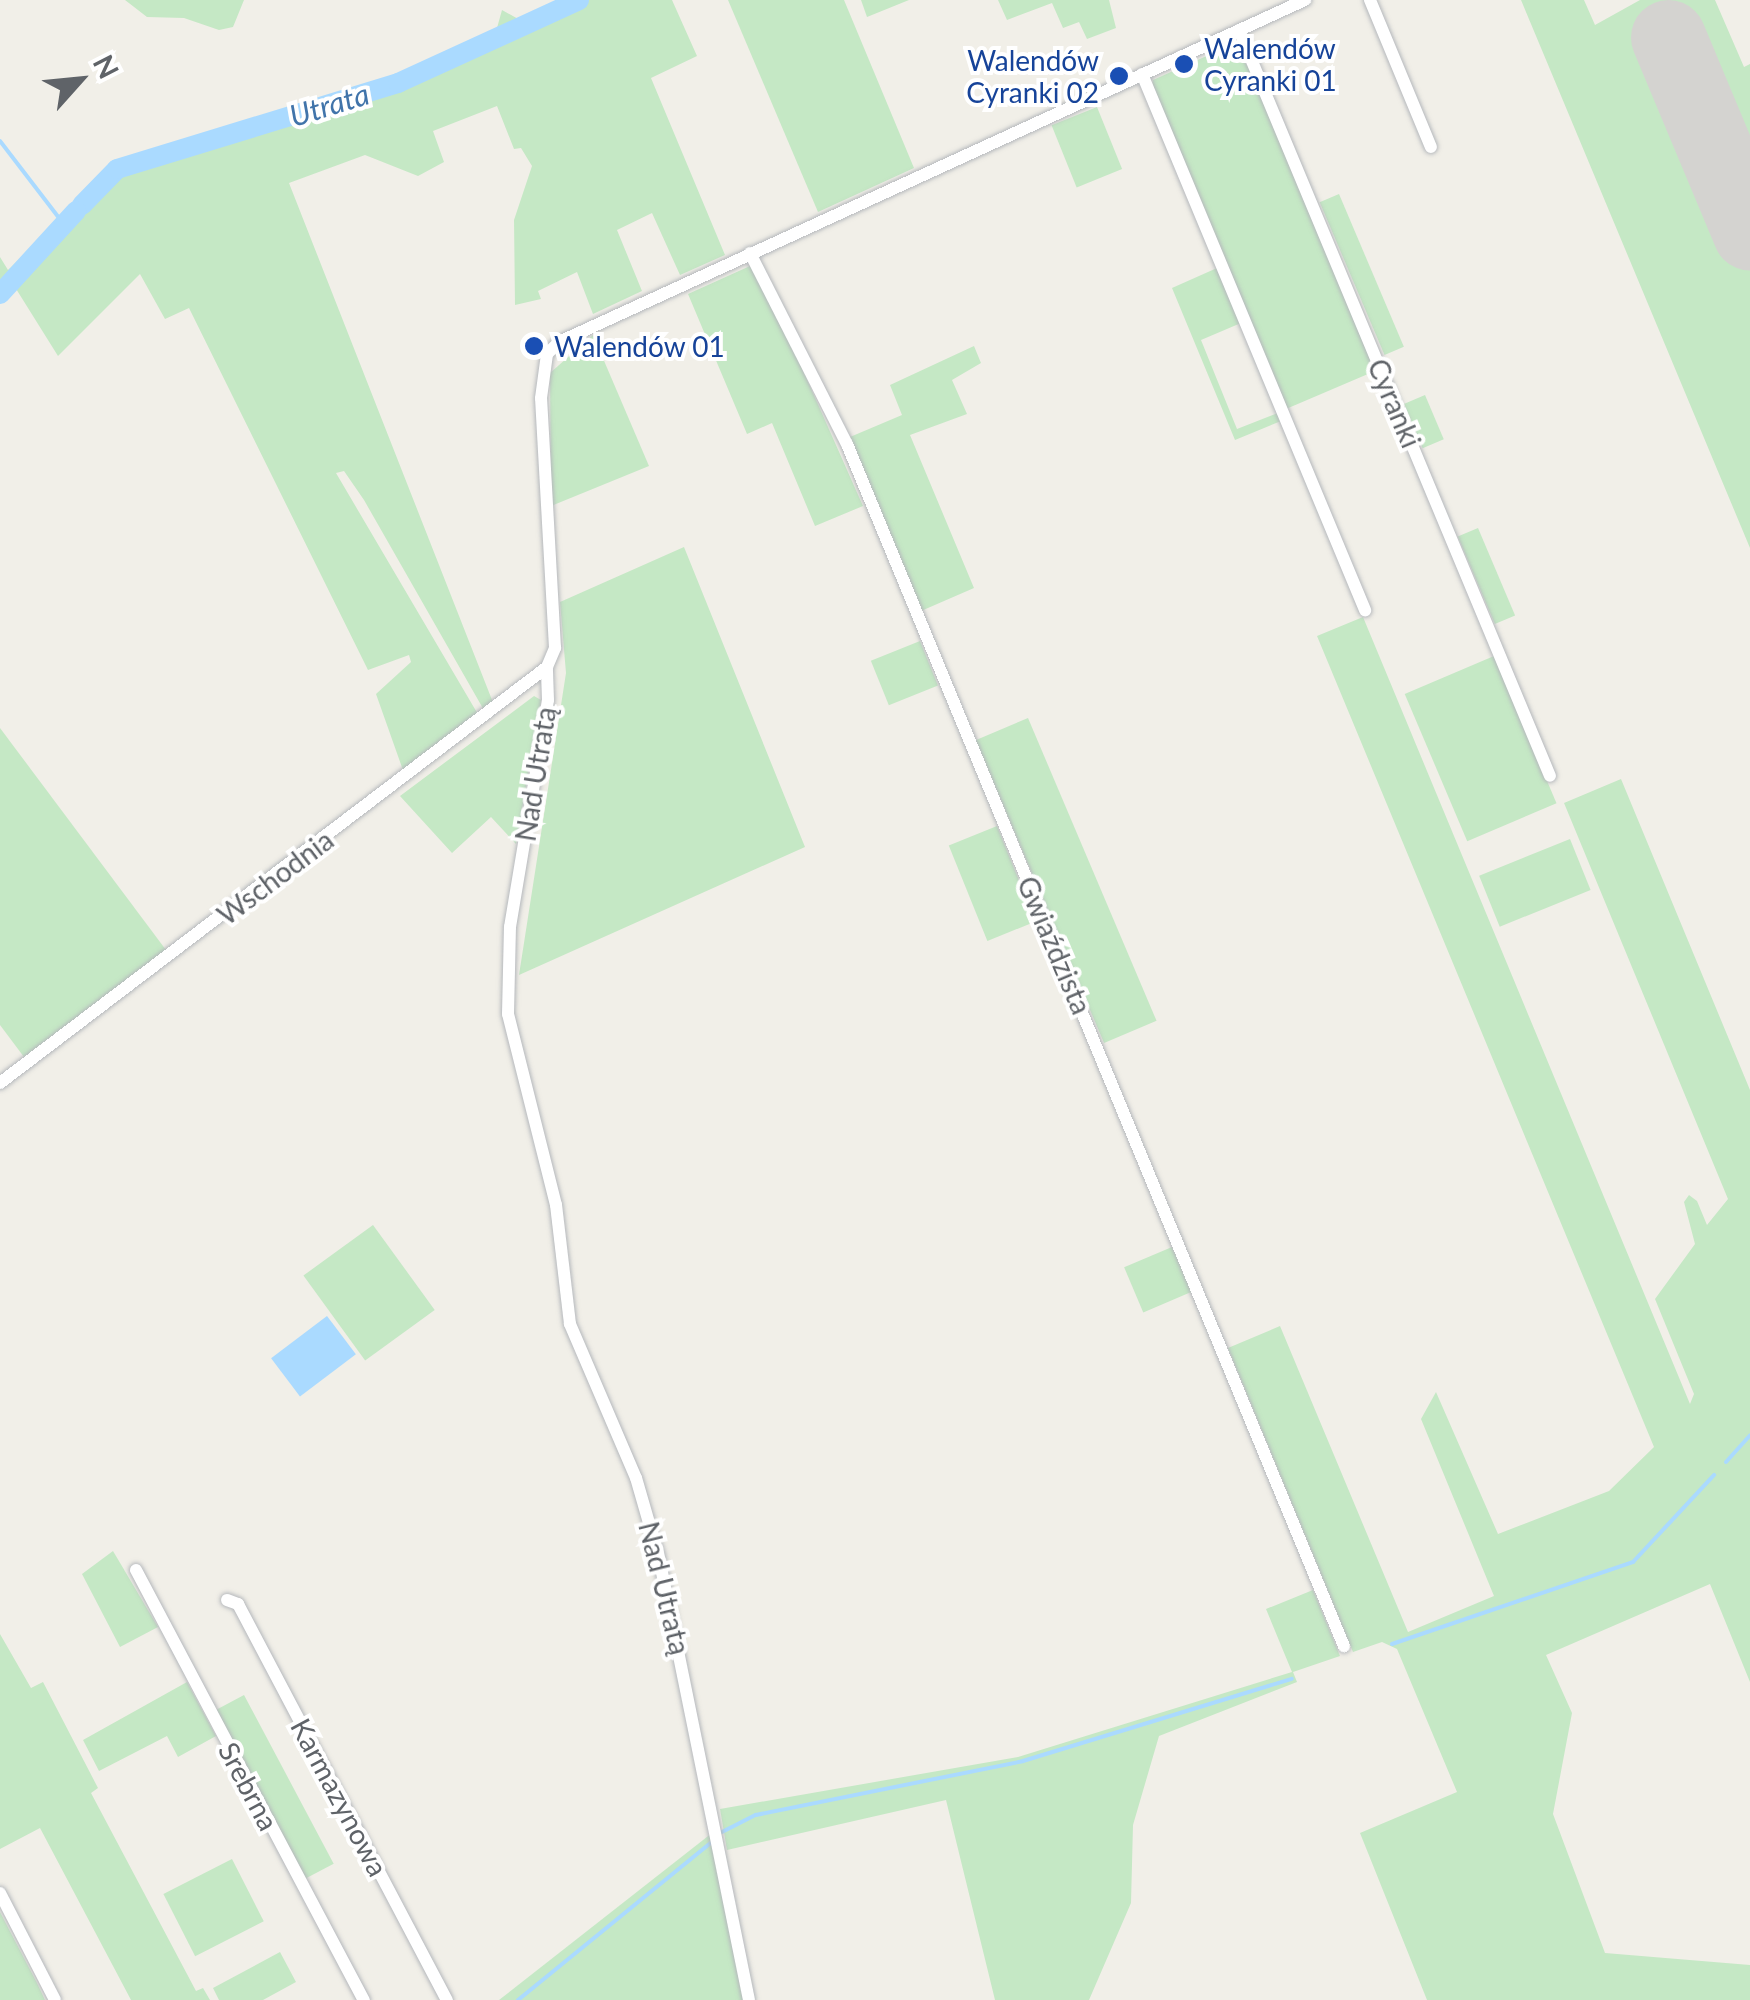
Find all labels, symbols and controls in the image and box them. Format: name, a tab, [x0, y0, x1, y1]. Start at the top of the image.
north arrow	[30, 30, 130, 130]
place label: Walendów Cyranki 01	[1204, 31, 1337, 97]
place label: Walendów Cyranki 02	[966, 43, 1099, 109]
text: N	[87, 49, 127, 84]
marker: Walendów Cyranki 01	[1173, 53, 1195, 75]
marker: Walendów Cyranki 02	[1108, 65, 1130, 87]
water label: Utrata	[285, 75, 373, 133]
place label: Walendów 01	[554, 329, 725, 363]
marker: Walendów 01	[523, 335, 545, 357]
street label: Cyranki	[1361, 354, 1429, 452]
street label: Nad Utratą	[508, 704, 562, 844]
street label: Wschodnia	[210, 823, 340, 931]
street label: Gwiaździsta	[1011, 871, 1099, 1019]
street label: Nad Utratą	[632, 1518, 698, 1658]
street label: Karmazynowa	[284, 1712, 396, 1882]
street label: Srebrna	[212, 1736, 286, 1836]

